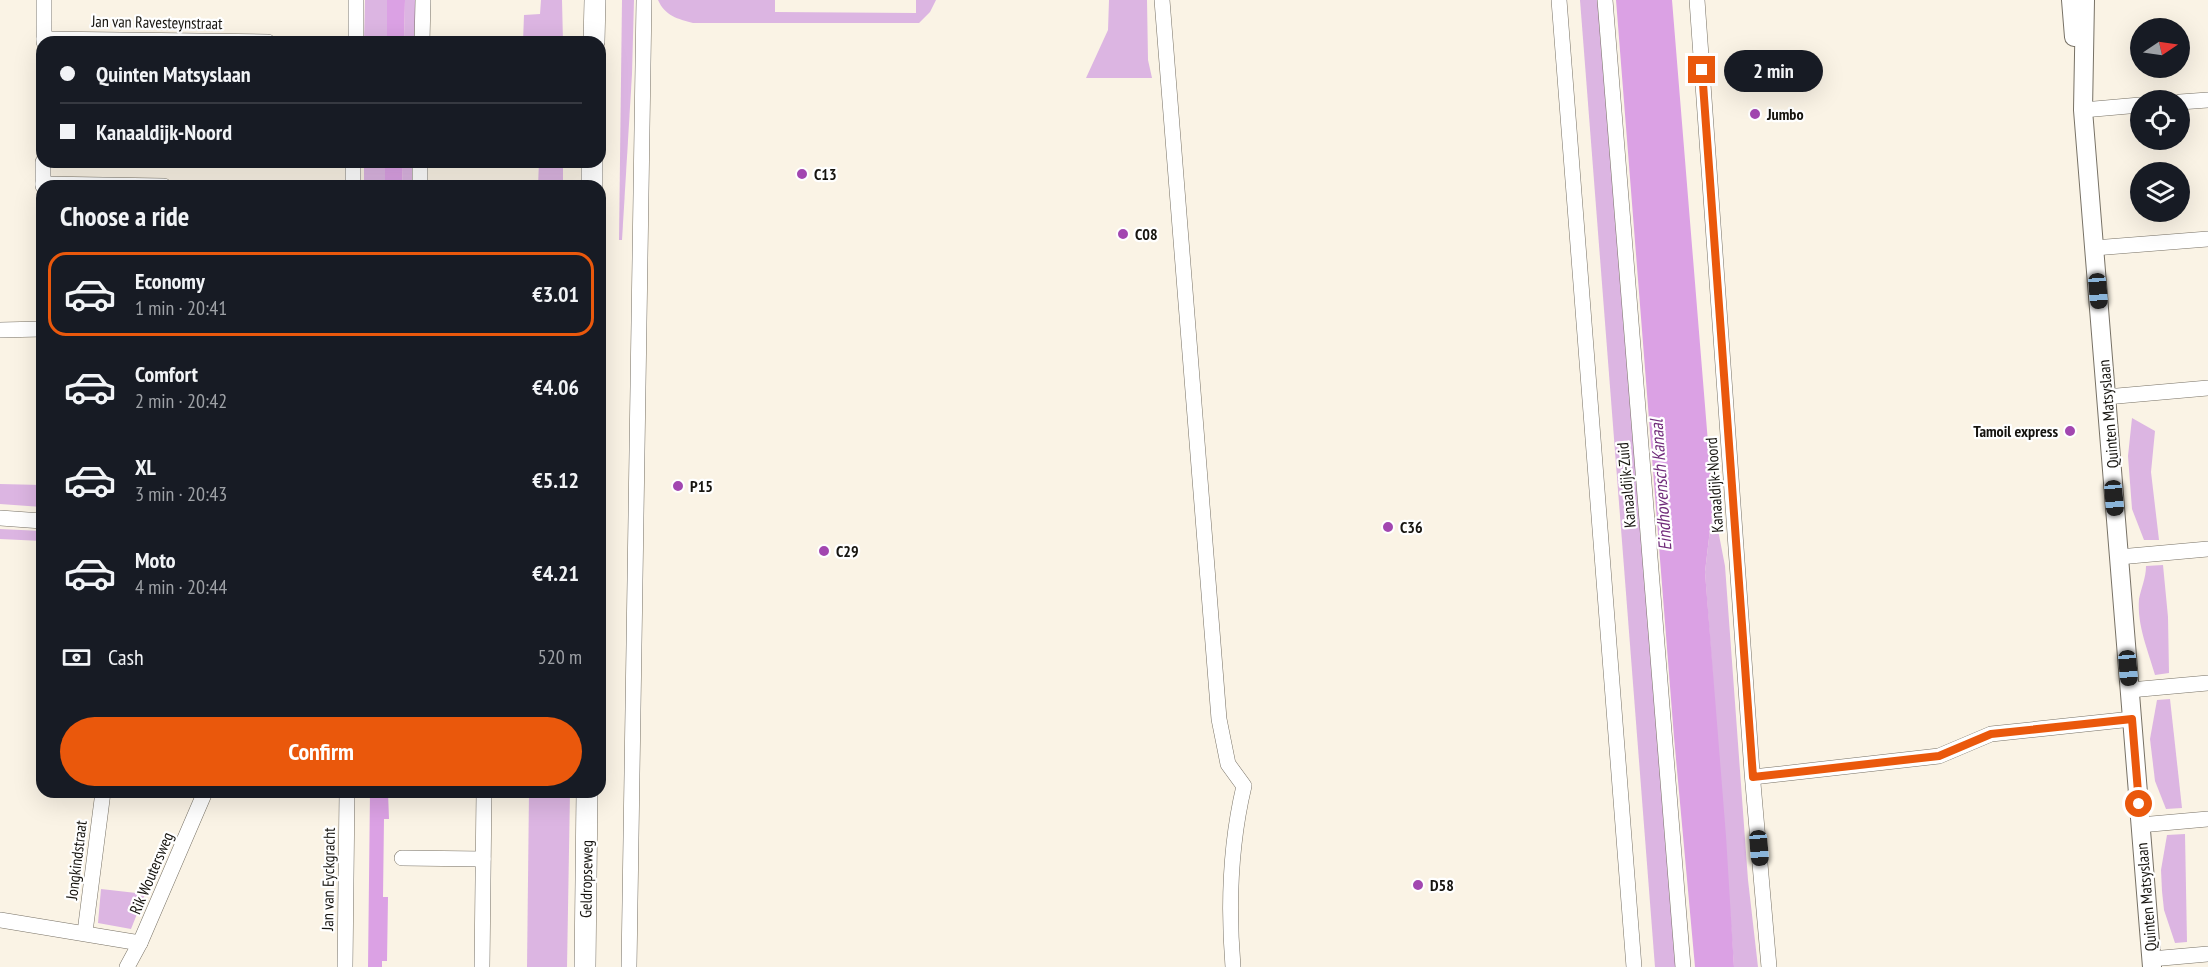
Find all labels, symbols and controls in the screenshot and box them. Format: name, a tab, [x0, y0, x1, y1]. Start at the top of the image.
street label: Jan van Ravesteynstraat	[90, 11, 223, 33]
north arrow	[2130, 18, 2190, 78]
map controls	[2130, 18, 2190, 222]
callout: 2 min	[1723, 49, 1822, 91]
route end	[1688, 56, 1715, 83]
text: 2 min	[1753, 58, 1794, 84]
text: Quinten Matsyslaan	[96, 60, 251, 88]
button: locate	[2130, 90, 2190, 150]
place label: Jumbo	[1766, 104, 1804, 124]
marker: Jumbo	[1748, 107, 1762, 121]
text: Kanaaldijk-Noord	[96, 118, 232, 146]
button: layers	[2130, 162, 2190, 222]
place label: C13	[814, 164, 837, 184]
marker: C13	[795, 167, 809, 181]
text: Choose a ride	[60, 199, 189, 233]
place label: C08	[1135, 224, 1158, 244]
marker: C08	[1116, 227, 1130, 241]
icon: car	[63, 267, 117, 321]
text: Economy	[135, 267, 205, 295]
car	[2087, 272, 2109, 310]
text: €3.01	[532, 280, 579, 308]
text: 1 min · 20:41	[135, 295, 227, 321]
street label: Quinten Matsyslaan	[2093, 359, 2123, 469]
icon: car	[63, 360, 117, 414]
text: Comfort	[135, 360, 198, 388]
text: €4.06	[532, 373, 579, 401]
text: 2 min · 20:42	[135, 388, 227, 414]
water label: Eindhovensch Kanaal	[1644, 417, 1677, 551]
place label: Tamoil express	[1973, 421, 2058, 441]
marker: Tamoil express	[2063, 424, 2077, 438]
street label: Kanaaldijk-Noord	[1701, 437, 1727, 533]
street label: Kanaaldijk-Zuid	[1612, 441, 1640, 529]
icon: car	[63, 453, 117, 507]
text: XL	[135, 453, 156, 481]
text: €5.12	[532, 466, 579, 494]
place label: P15	[690, 476, 713, 496]
marker: P15	[671, 479, 685, 493]
car	[2103, 479, 2125, 517]
text: 3 min · 20:43	[135, 481, 227, 507]
place label: C36	[1400, 517, 1423, 537]
marker: C36	[1381, 520, 1395, 534]
place label: C29	[836, 541, 859, 561]
marker: C29	[817, 544, 831, 558]
icon: car	[63, 546, 117, 600]
text: Moto	[135, 546, 176, 574]
text: €4.21	[532, 559, 579, 587]
text: 4 min · 20:44	[135, 574, 227, 600]
icon: cash	[60, 641, 93, 674]
text: Cash	[108, 643, 144, 671]
text: 520 m	[538, 644, 582, 670]
car	[2117, 649, 2139, 687]
button: Confirm	[60, 717, 582, 786]
route start	[2125, 790, 2152, 817]
street label: Jongkindstraat	[61, 819, 91, 902]
street label: Jan van Eyckgracht	[317, 827, 339, 932]
street label: Rik Woutersweg	[125, 829, 177, 917]
car	[1748, 829, 1770, 867]
street label: Geldropseweg	[575, 840, 597, 918]
street label: Quinten Matsyslaan	[2131, 842, 2161, 952]
place label: D58	[1430, 875, 1454, 895]
marker: D58	[1411, 878, 1425, 892]

